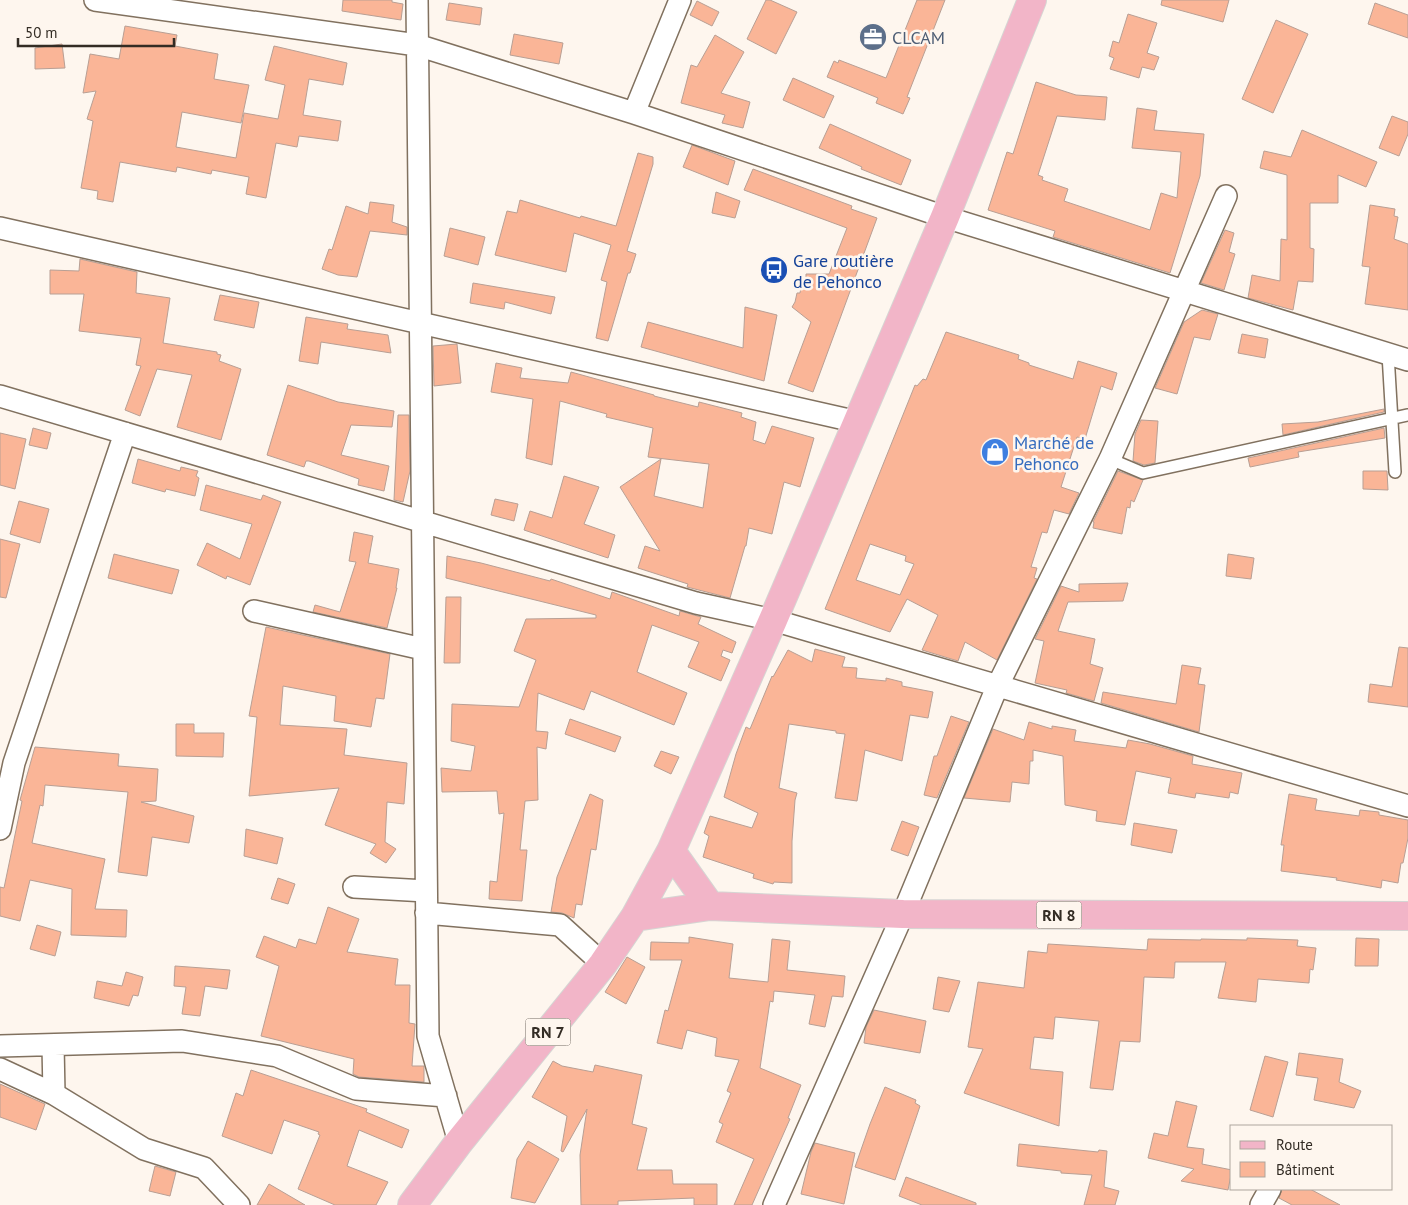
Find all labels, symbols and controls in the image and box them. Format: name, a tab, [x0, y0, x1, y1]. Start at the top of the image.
scale bar	[18, 15, 174, 47]
office icon: CLCAM	[858, 22, 888, 52]
text: 50 m	[25, 23, 58, 42]
place label: CLCAM	[892, 26, 945, 49]
place label: Gare routière de Pehonco	[793, 249, 894, 293]
bus stop icon: Gare routière de Pehonco	[759, 255, 789, 285]
place label: Marché de Pehonco	[1014, 431, 1094, 475]
shop icon: Marché de Pehonco	[980, 437, 1010, 467]
road number: RN 8	[1036, 902, 1082, 928]
road number: RN 7	[526, 1019, 570, 1046]
legend	[1230, 1125, 1393, 1190]
text: Route	[1276, 1135, 1313, 1154]
text: Bâtiment	[1276, 1160, 1334, 1179]

